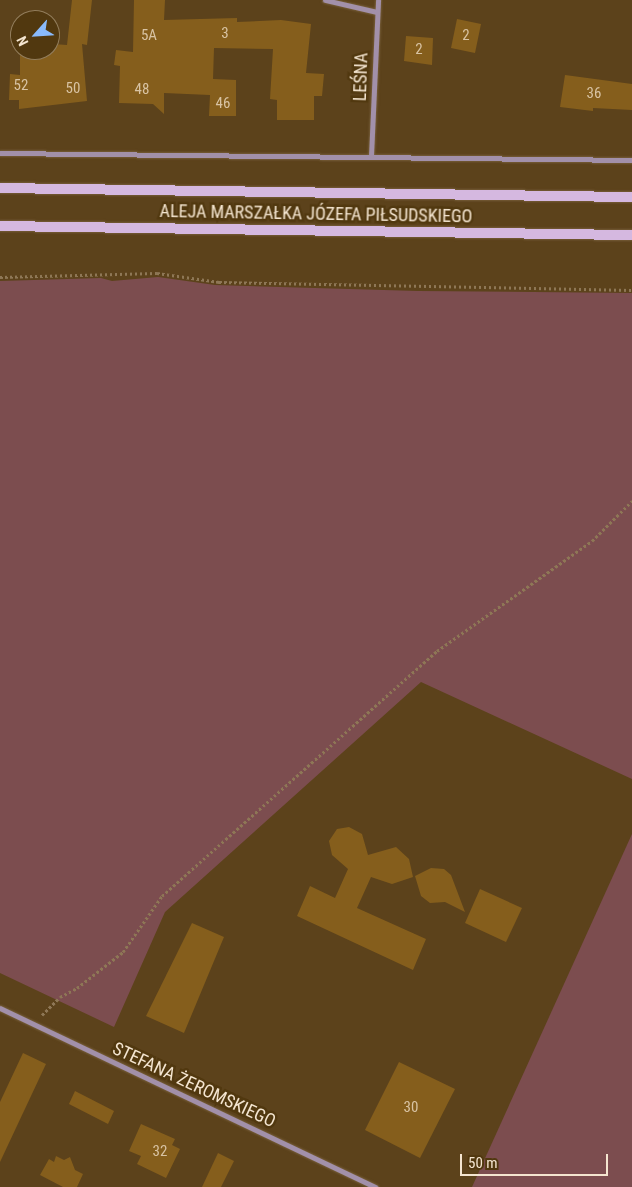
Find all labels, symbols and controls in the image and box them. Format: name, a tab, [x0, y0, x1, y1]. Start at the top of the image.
north arrow	[10, 10, 60, 60]
house number: 3	[221, 25, 229, 43]
house number: 5A	[141, 27, 157, 45]
house number: 2	[462, 27, 470, 45]
text: N	[13, 34, 31, 49]
house number: 2	[415, 41, 423, 59]
street label: LEŚNA	[349, 52, 373, 102]
house number: 52	[14, 77, 28, 95]
house number: 50	[66, 80, 80, 98]
house number: 48	[135, 81, 149, 99]
house number: 36	[587, 85, 601, 103]
house number: 46	[216, 95, 230, 113]
street label: ALEJA MARSZAŁKA JÓZEFA PIŁSUDSKIEGO	[159, 200, 473, 228]
street label: STEFANA ŻEROMSKIEGO	[109, 1038, 279, 1132]
house number: 30	[404, 1099, 418, 1117]
house number: 32	[153, 1143, 167, 1161]
scale bar	[462, 1144, 610, 1176]
text: 50 m	[468, 1154, 498, 1172]

